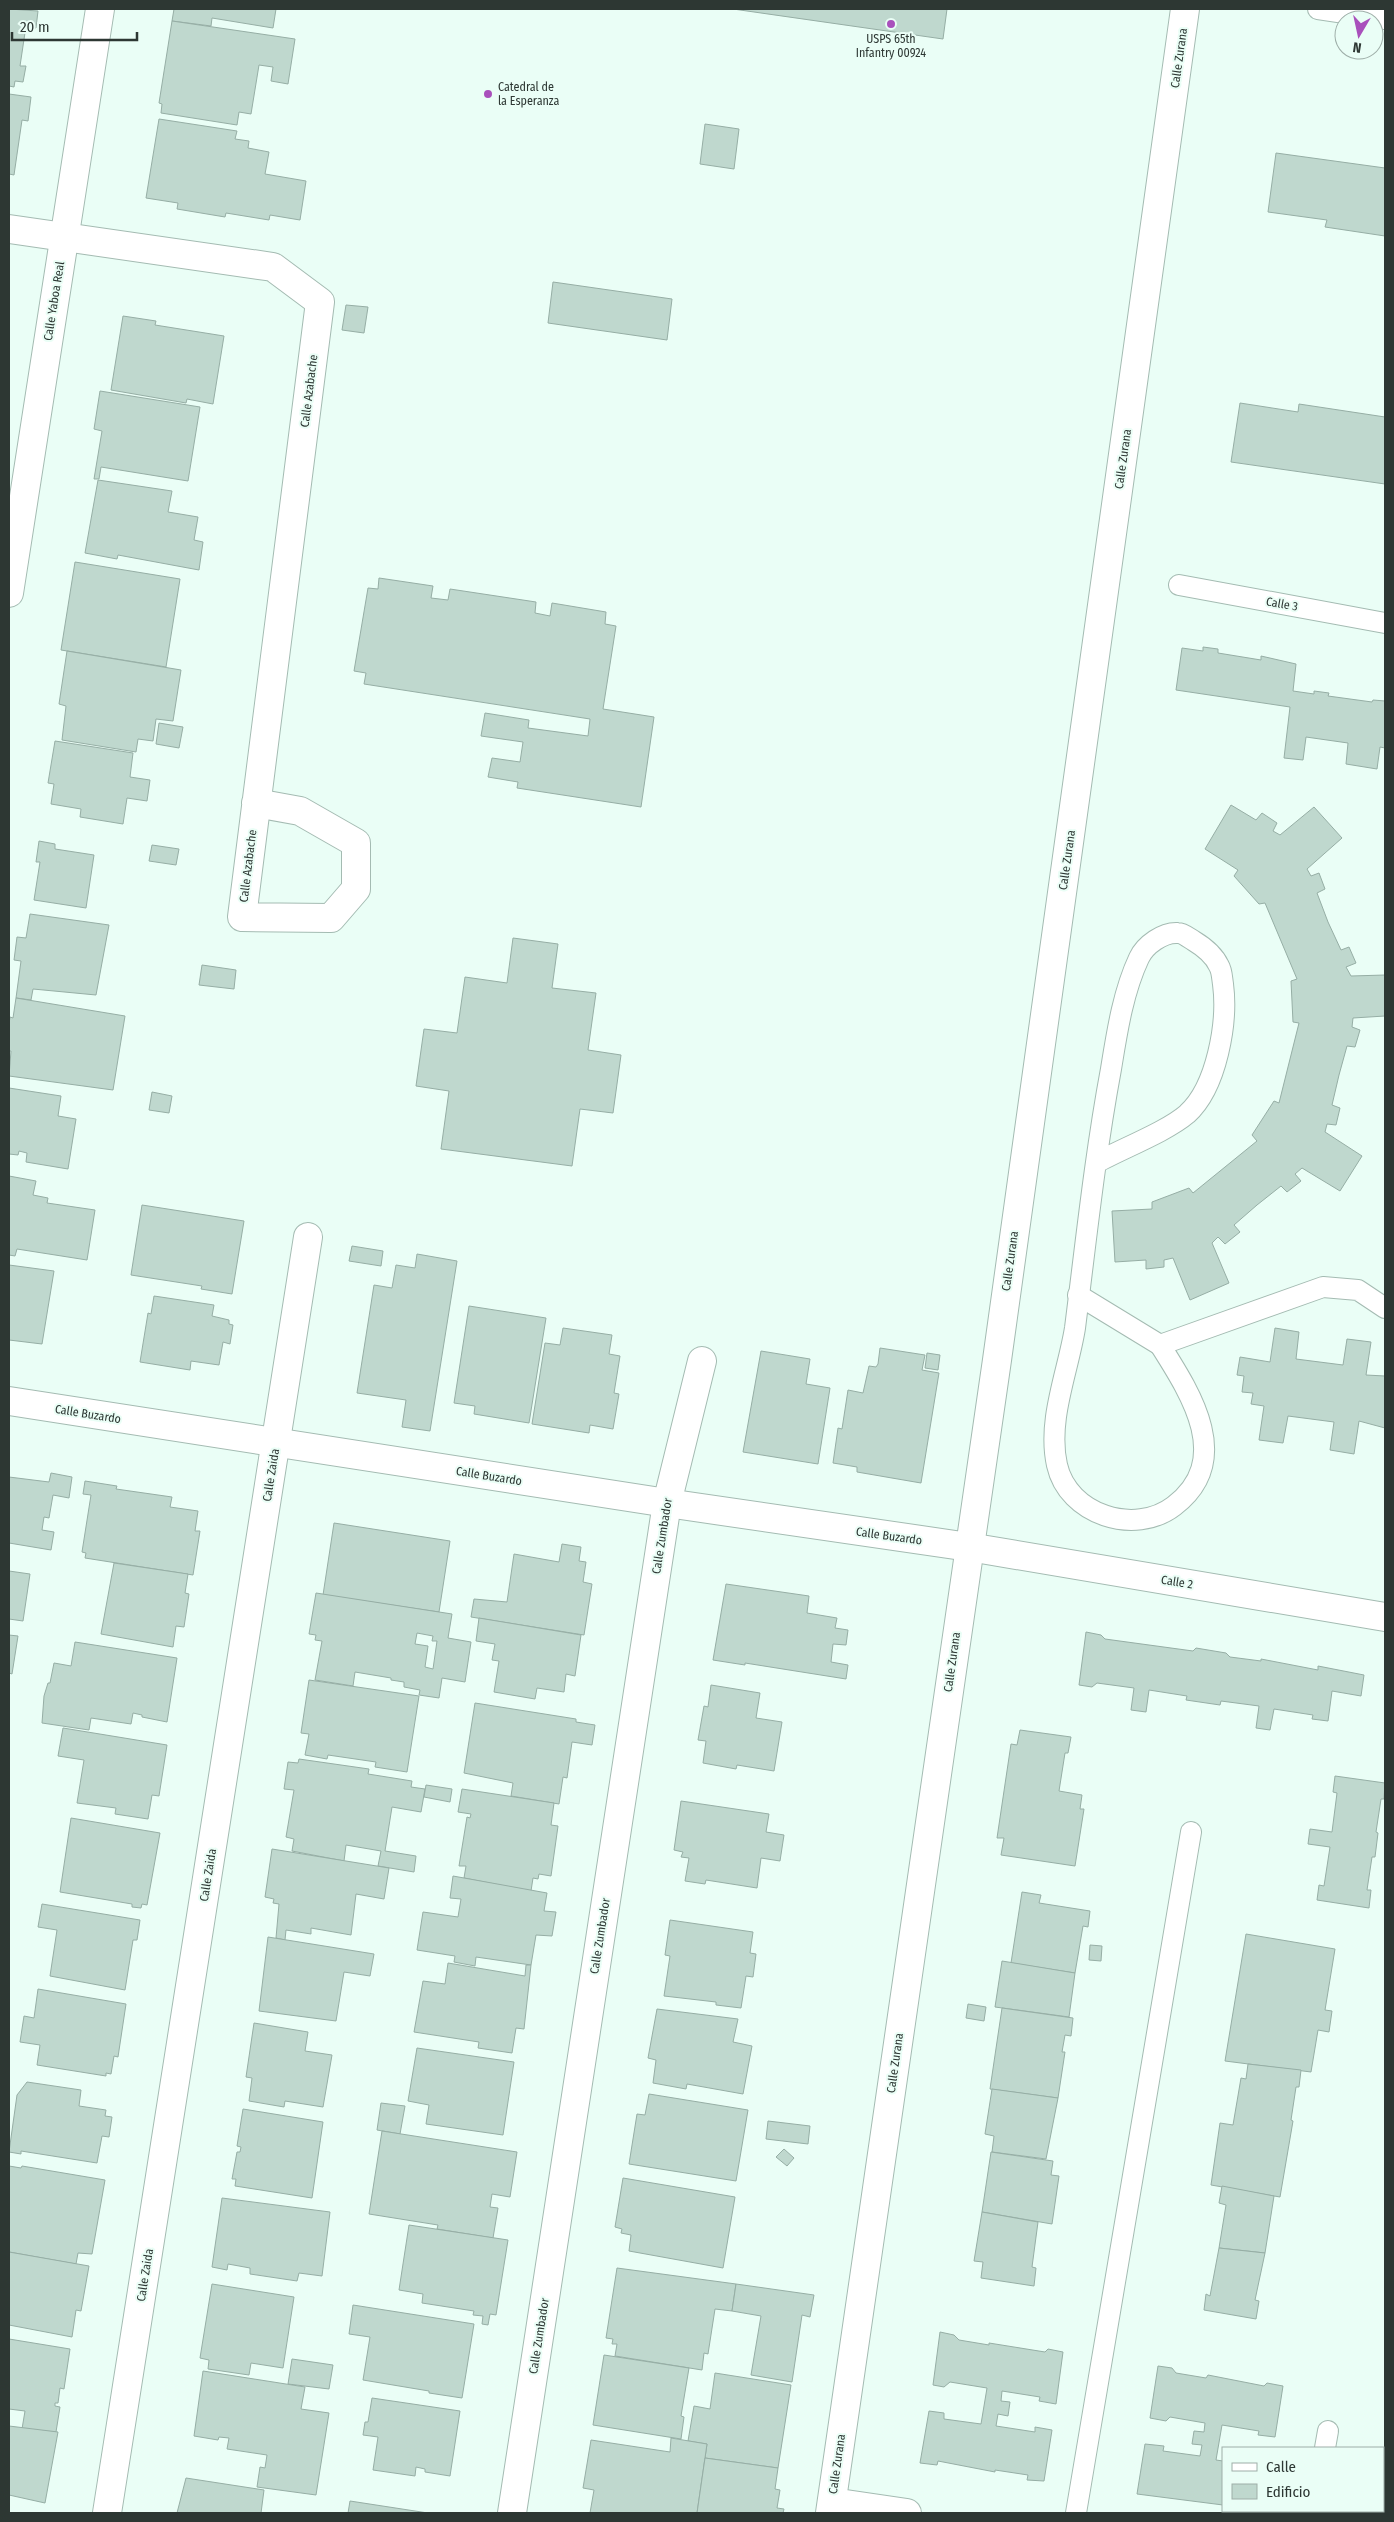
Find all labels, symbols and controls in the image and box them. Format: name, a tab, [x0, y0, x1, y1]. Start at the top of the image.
scale bar	[12, 10, 138, 42]
north arrow	[1334, 10, 1384, 60]
text: 20 m	[20, 18, 50, 36]
marker: USPS 65th Infantry 00924	[885, 18, 897, 30]
street label: Calle Zurana	[1168, 27, 1190, 89]
place label: USPS 65th Infantry 00924	[856, 32, 926, 60]
text: N	[1352, 38, 1363, 56]
place label: Catedral de la Esperanza	[498, 80, 559, 108]
marker: Catedral de la Esperanza	[482, 88, 494, 100]
street label: Calle Yaboa Real	[41, 260, 67, 342]
street label: Calle Azabache	[298, 354, 320, 428]
street label: Calle Zurana	[1112, 428, 1134, 490]
street label: Calle 3	[1265, 594, 1299, 614]
street label: Calle Azabache	[237, 829, 259, 903]
street label: Calle Zurana	[1056, 829, 1078, 891]
street label: Calle Zurana	[999, 1230, 1021, 1292]
street label: Calle Buzardo	[54, 1402, 122, 1426]
street label: Calle Zaida	[260, 1447, 282, 1503]
street label: Calle Buzardo	[455, 1464, 523, 1488]
street label: Calle Zumbador	[649, 1496, 675, 1575]
street label: Calle Buzardo	[855, 1524, 923, 1548]
street label: Calle 2	[1160, 1573, 1194, 1591]
street label: Calle Zurana	[941, 1631, 963, 1693]
street label: Calle Zaida	[197, 1847, 219, 1903]
street label: Calle Zumbador	[587, 1896, 613, 1975]
street label: Calle Zurana	[884, 2032, 906, 2094]
street label: Calle Zaida	[134, 2247, 156, 2303]
street label: Calle Zumbador	[526, 2296, 552, 2375]
street label: Calle Zurana	[826, 2433, 848, 2495]
legend	[1222, 2447, 1384, 2512]
text: Calle	[1266, 2458, 1296, 2476]
text: Edificio	[1266, 2483, 1311, 2501]

